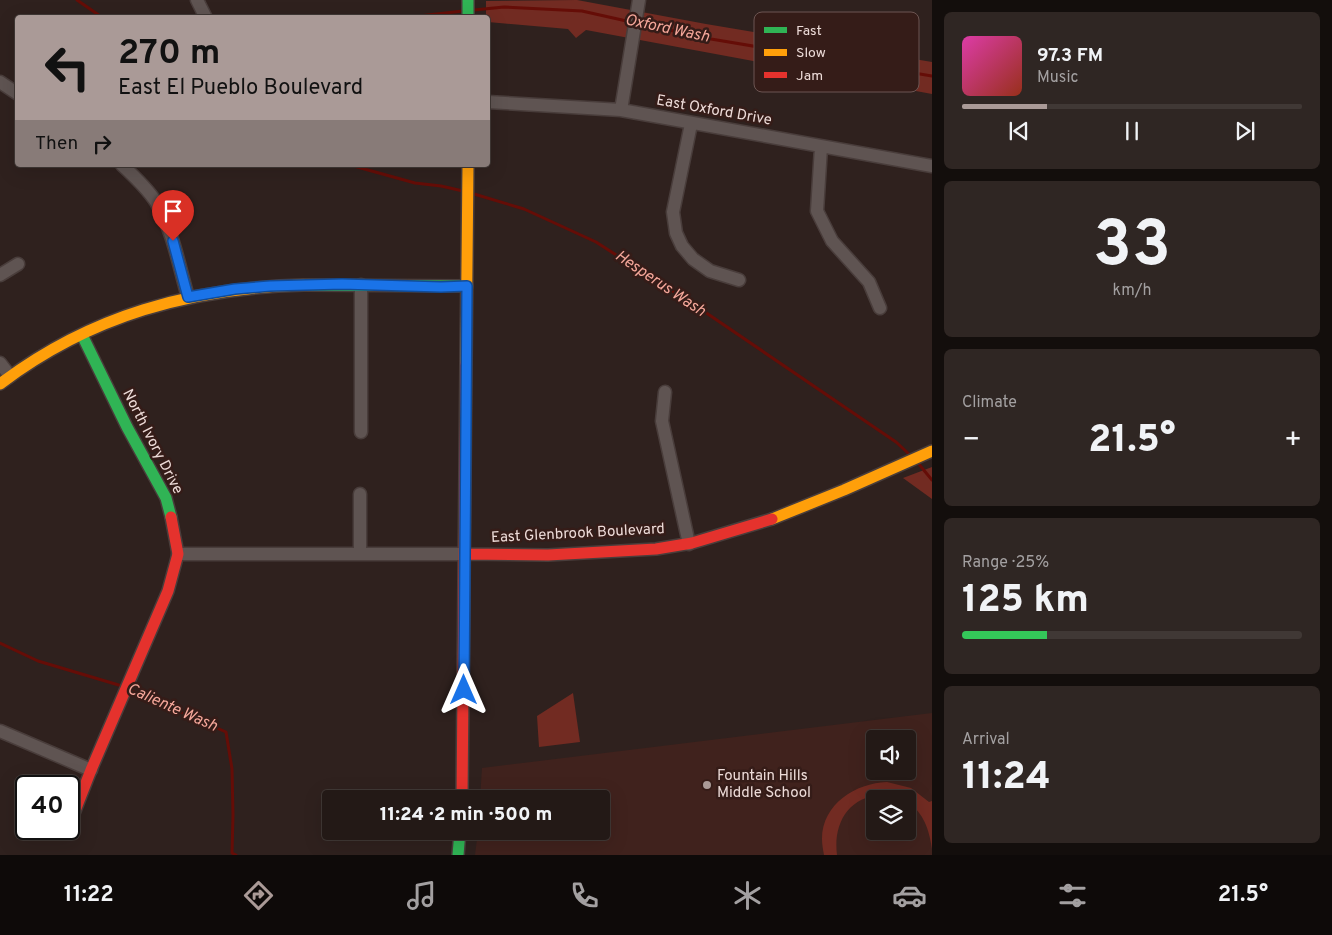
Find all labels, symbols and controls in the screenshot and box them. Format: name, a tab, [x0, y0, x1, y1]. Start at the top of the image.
water label: Oxford Wash	[623, 10, 711, 48]
legend	[754, 12, 919, 92]
text: Fast	[796, 23, 822, 40]
text: 270 m	[118, 32, 220, 76]
icon: left	[35, 35, 100, 100]
text: 97.3 FM	[1037, 44, 1103, 68]
text: Slow	[796, 45, 826, 62]
text: Jam	[796, 68, 823, 85]
text: Music	[1037, 68, 1078, 88]
text: East El Pueblo Boulevard	[118, 75, 363, 102]
street label: East Oxford Drive	[655, 91, 773, 131]
icon: previous	[1005, 117, 1033, 145]
icon: pause	[1118, 117, 1146, 145]
icon: next	[1231, 117, 1259, 145]
icon: right	[88, 130, 116, 158]
text: Then	[35, 132, 78, 156]
pin	[152, 190, 194, 241]
icon: arrive	[159, 197, 187, 225]
text: 33	[1093, 207, 1171, 289]
water label: Hesperus Wash	[611, 246, 709, 322]
text: km/h	[1113, 281, 1151, 301]
street label: North Ivory Drive	[117, 386, 187, 498]
text: Climate	[962, 393, 1017, 413]
text: 21.5°	[1088, 417, 1176, 466]
text: −	[962, 423, 980, 459]
text: +	[1284, 423, 1302, 459]
street label: East Glenbrook Boulevard	[491, 520, 665, 548]
text: Range · 25%	[962, 553, 1049, 573]
text: 125 km	[962, 577, 1089, 626]
position arrow	[437, 663, 489, 715]
water label: Caliente Wash	[124, 679, 221, 737]
map controls	[866, 730, 916, 840]
button: sound	[866, 730, 916, 780]
text: Arrival	[962, 730, 1010, 750]
text: 11:24	[962, 754, 1051, 803]
place label: Fountain Hills Middle School	[717, 767, 811, 803]
speed limit sign: 40	[15, 775, 80, 840]
marker: Fountain Hills Middle School	[701, 779, 713, 791]
button: layers	[866, 790, 916, 840]
text: 11:24 · 2 min · 500 m	[380, 803, 552, 827]
icon: directions	[241, 878, 276, 913]
icon: music	[404, 878, 439, 913]
icon: phone	[567, 878, 602, 913]
icon: climate	[730, 878, 765, 913]
icon: car	[892, 878, 927, 913]
icon: filters	[1055, 878, 1090, 913]
text: 11:22	[64, 882, 114, 909]
text: 21.5°	[1218, 882, 1268, 909]

